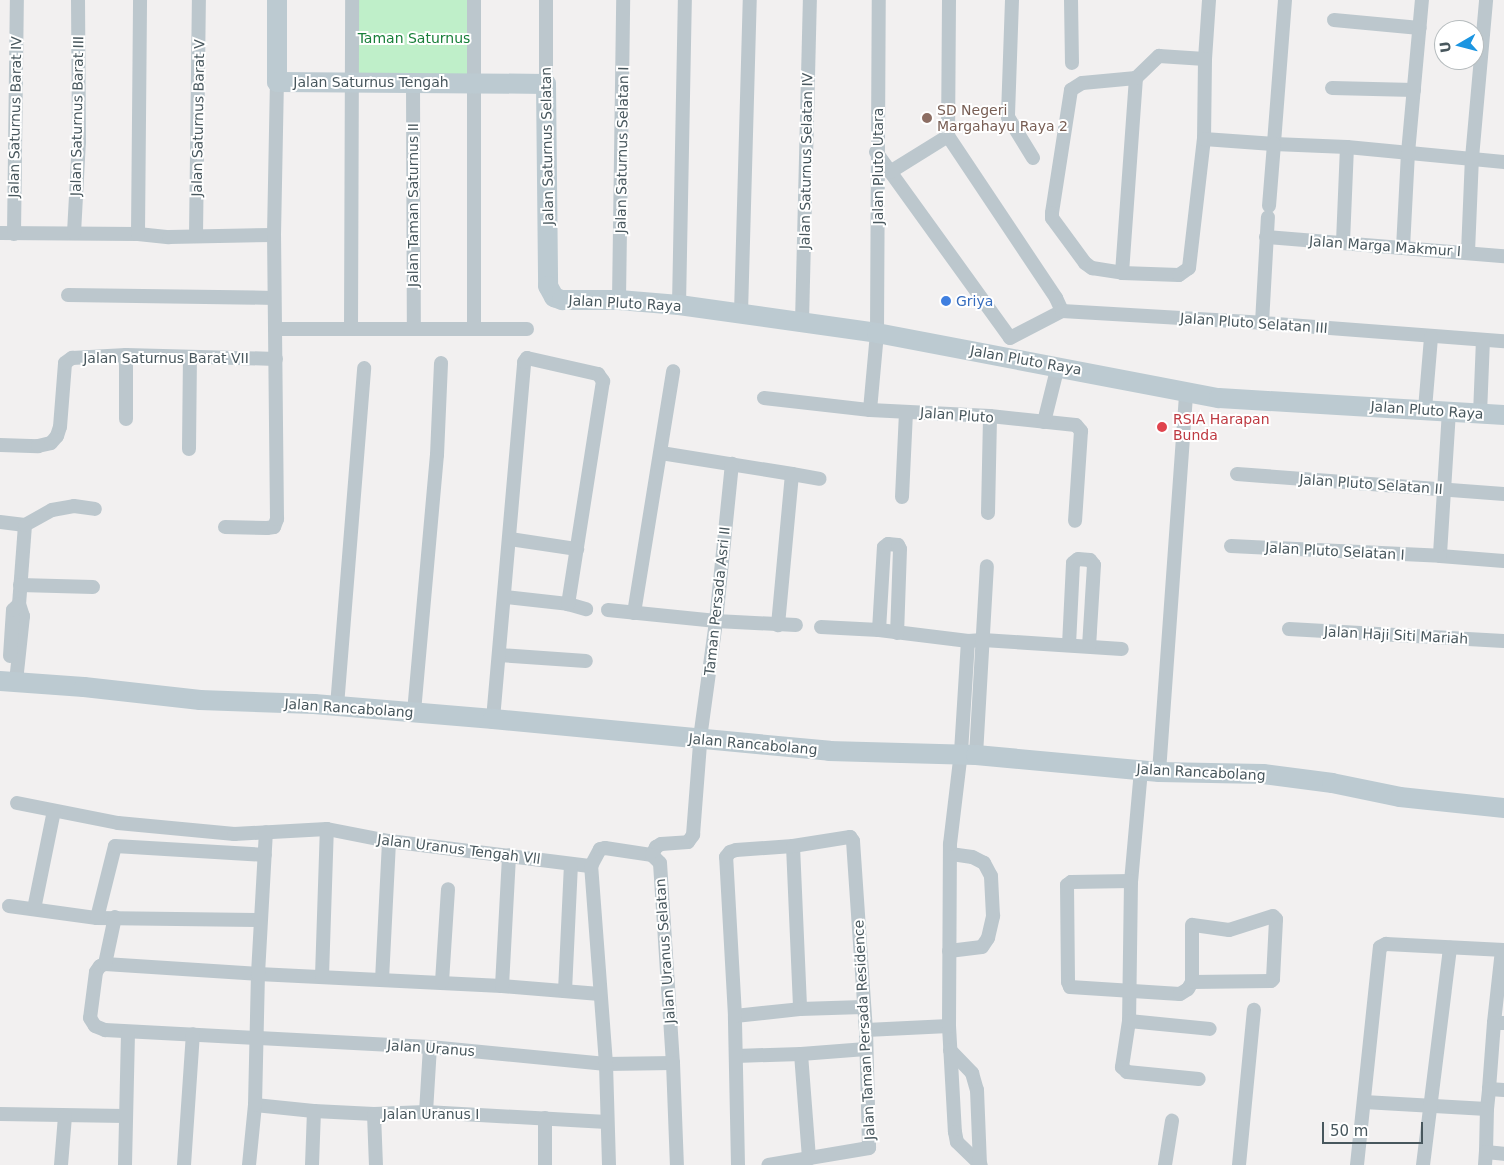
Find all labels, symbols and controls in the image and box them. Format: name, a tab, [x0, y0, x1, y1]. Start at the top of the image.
north arrow	[1434, 20, 1484, 70]
park label: Taman Saturnus	[358, 30, 470, 46]
street label: Jalan Saturnus Barat IV	[5, 36, 25, 198]
street label: Jalan Saturnus Barat III	[67, 36, 87, 196]
street label: Jalan Saturnus Barat V	[188, 39, 208, 197]
text: U	[1436, 40, 1454, 54]
street label: Jalan Saturnus Selatan I	[612, 66, 632, 234]
street label: Jalan Saturnus Selatan	[537, 67, 557, 225]
street label: Jalan Saturnus Selatan IV	[796, 73, 816, 249]
street label: Jalan Saturnus Tengah	[293, 74, 449, 90]
place label: SD Negeri Margahayu Raya 2	[937, 102, 1068, 134]
street label: Jalan Pluto Utara	[870, 108, 886, 224]
marker: SD Negeri Margahayu Raya 2	[921, 112, 933, 124]
street label: Jalan Taman Saturnus II	[405, 123, 421, 287]
street label: Jalan Marga Makmur I	[1309, 232, 1461, 260]
street label: Jalan Pluto Raya	[568, 292, 682, 314]
place label: Griya	[956, 293, 993, 309]
marker: Griya	[940, 295, 952, 307]
street label: Jalan Pluto Selatan III	[1180, 309, 1328, 337]
street label: Jalan Pluto Raya	[969, 342, 1083, 378]
street label: Jalan Saturnus Barat VII	[83, 350, 249, 366]
street label: Jalan Pluto Raya	[1370, 398, 1484, 422]
street label: Jalan Pluto	[920, 404, 994, 426]
place label: RSIA Harapan Bunda	[1173, 411, 1270, 444]
marker: RSIA Harapan Bunda	[1155, 420, 1169, 434]
street label: Jalan Pluto Selatan II	[1299, 471, 1443, 497]
street label: Taman Persada Asri II	[701, 526, 733, 676]
street label: Jalan Pluto Selatan I	[1265, 539, 1405, 563]
street label: Jalan Haji Siti Mariah	[1324, 623, 1468, 647]
street label: Jalan Rancabolang	[284, 695, 414, 721]
street label: Jalan Rancabolang	[688, 730, 818, 758]
street label: Jalan Rancabolang	[1136, 760, 1266, 784]
street label: Jalan Uranus Tengah Vll	[376, 831, 542, 867]
street label: Jalan Uranus Selatan	[652, 878, 678, 1024]
street label: Jalan Taman Persada Residence	[850, 919, 878, 1141]
street label: Jalan Uranus	[386, 1037, 476, 1059]
street label: Jalan Uranus I	[383, 1106, 479, 1122]
scale bar	[1324, 1112, 1425, 1144]
text: 50 m	[1330, 1122, 1368, 1140]

